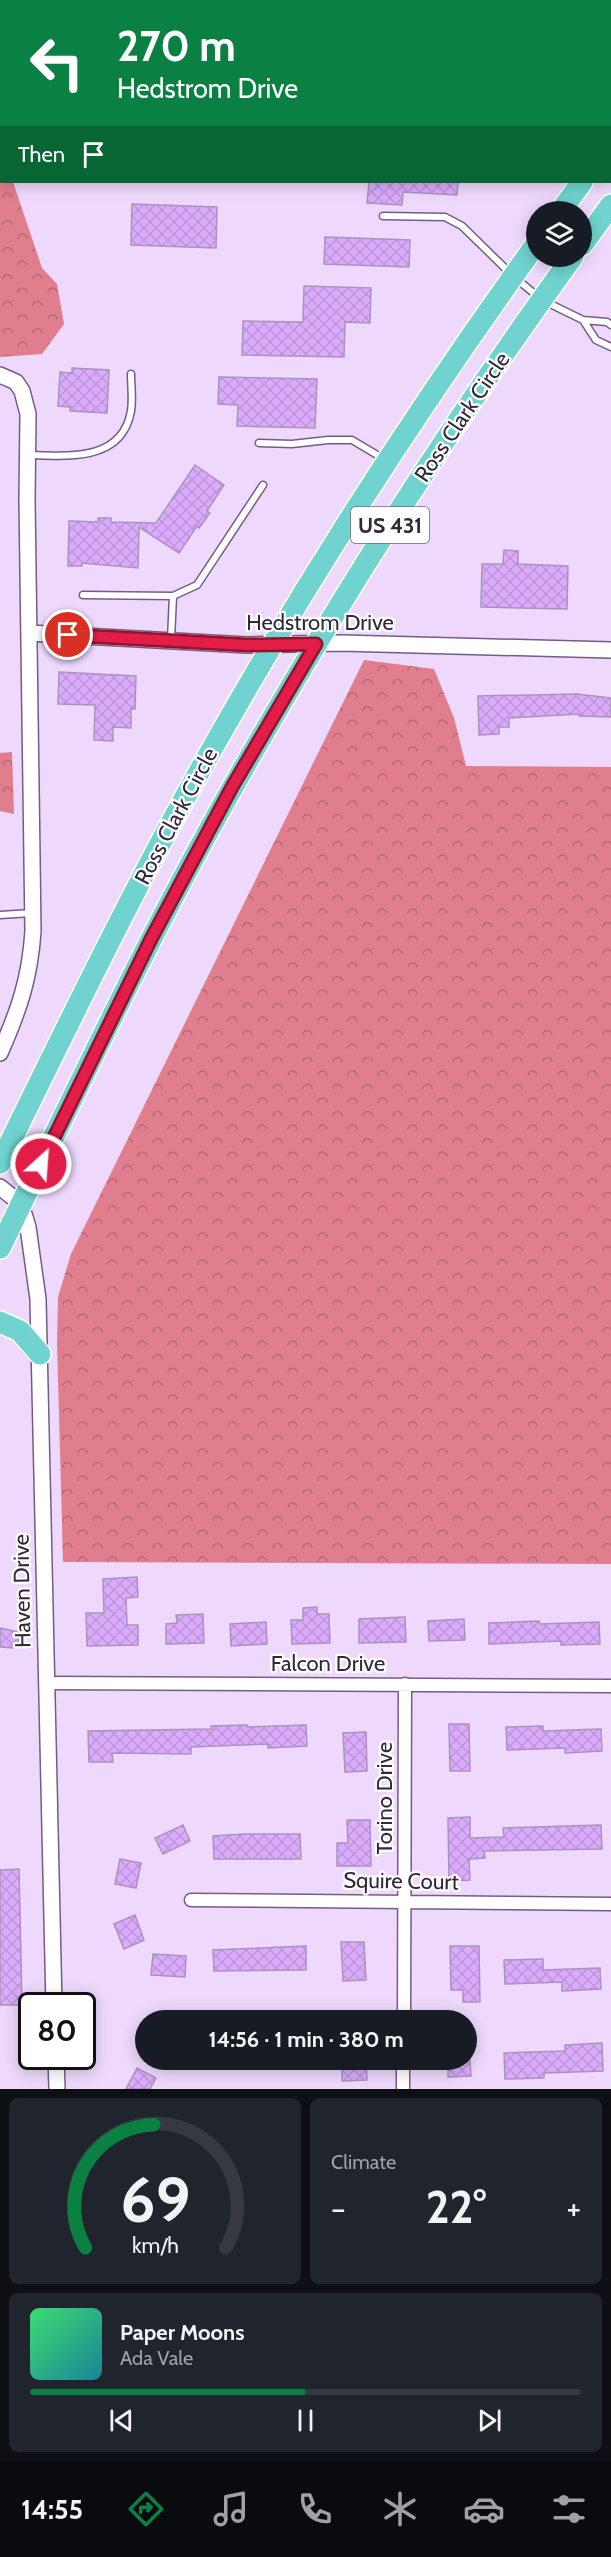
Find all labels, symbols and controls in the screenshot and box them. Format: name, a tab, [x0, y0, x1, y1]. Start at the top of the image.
text: 270 m	[117, 20, 236, 72]
icon: left	[18, 24, 96, 102]
text: Hedstrom Drive	[117, 72, 298, 105]
icon: arrive	[77, 138, 110, 171]
text: Then	[18, 141, 65, 168]
map controls	[526, 201, 592, 267]
button: layers	[526, 201, 592, 267]
street label: Ross Clark Circle	[409, 347, 515, 487]
road number: US 431	[351, 507, 429, 543]
pin	[42, 609, 93, 660]
street label: Hedstrom Drive	[246, 609, 394, 636]
icon: arrive	[51, 618, 84, 651]
street label: Ross Clark Circle	[129, 743, 223, 889]
position arrow	[9, 1132, 73, 1196]
street label: Haven Drive	[8, 1534, 36, 1648]
street label: Falcon Drive	[271, 1650, 385, 1677]
street label: Torino Drive	[371, 1742, 398, 1854]
street label: Squire Court	[343, 1866, 460, 1896]
speed limit sign: 80	[18, 1992, 96, 2070]
text: 14:56 · 1 min · 380 m	[208, 2026, 404, 2053]
text: Climate	[331, 2150, 396, 2174]
text: 69	[120, 2162, 190, 2238]
text: 22°	[426, 2180, 486, 2234]
text: −	[331, 2188, 346, 2228]
text: +	[566, 2188, 581, 2228]
text: km/h	[132, 2232, 178, 2258]
text: Paper Moons	[120, 2319, 244, 2346]
text: Ada Vale	[120, 2346, 193, 2370]
icon: previous	[105, 2404, 138, 2437]
icon: pause	[289, 2404, 322, 2437]
icon: next	[473, 2404, 506, 2437]
icon: directions	[125, 2488, 167, 2530]
icon: music	[210, 2488, 252, 2530]
icon: phone	[294, 2488, 336, 2530]
icon: climate	[379, 2488, 421, 2530]
icon: car	[463, 2488, 505, 2530]
icon: filters	[548, 2488, 590, 2530]
text: 14:55	[21, 2493, 83, 2526]

